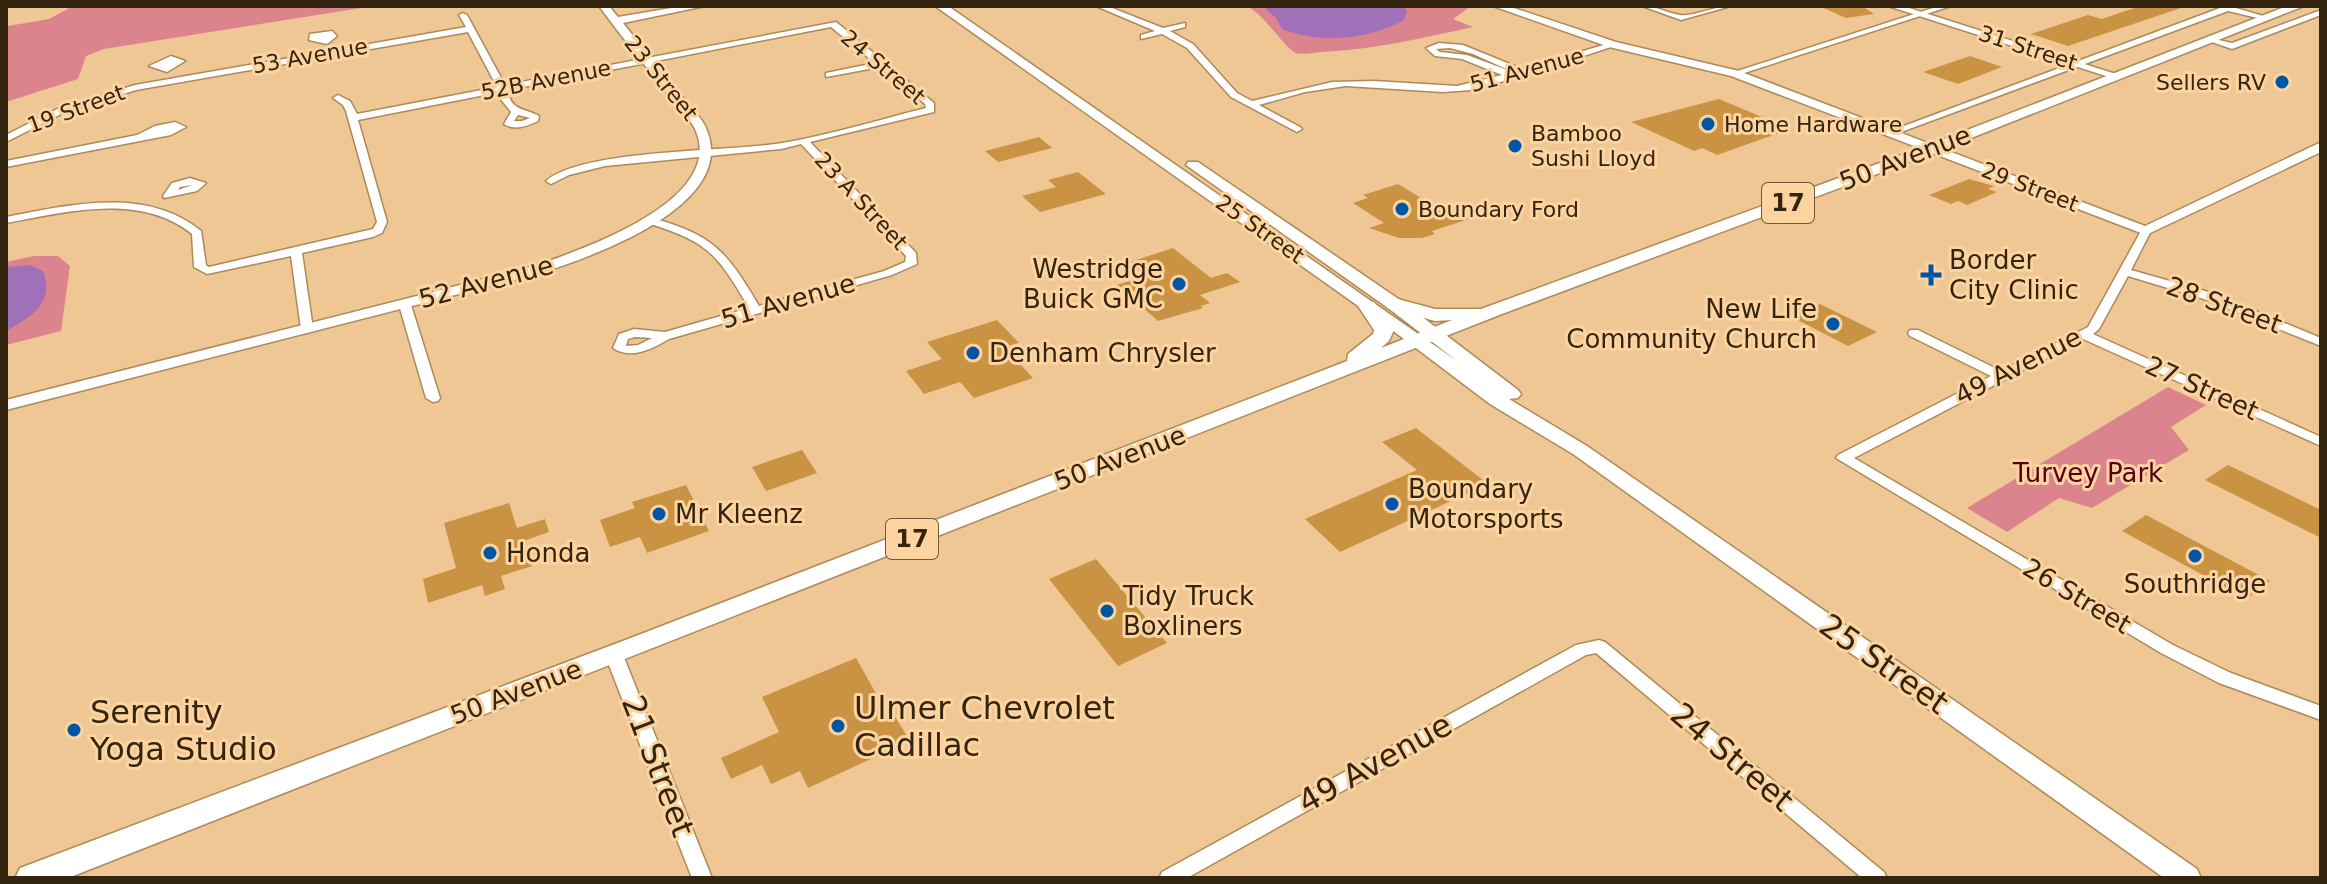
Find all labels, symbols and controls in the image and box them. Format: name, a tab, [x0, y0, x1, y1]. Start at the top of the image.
street label: 31 Street	[1976, 20, 2081, 76]
street label: 24 Street	[836, 25, 930, 110]
street label: 23 Street	[619, 31, 703, 126]
street label: 53 Avenue	[250, 34, 370, 78]
street label: 51 Avenue	[1467, 43, 1587, 97]
street label: 52B Avenue	[479, 55, 613, 105]
place label: Sellers RV	[2156, 70, 2266, 95]
marker: Sellers RV	[2273, 73, 2291, 91]
street label: 19 Street	[24, 80, 128, 138]
place label: Home Hardware	[1724, 112, 1902, 137]
marker: Home Hardware	[1699, 115, 1717, 133]
street label: 50 Avenue	[1835, 119, 1975, 197]
place label: Bamboo Sushi Lloyd	[1531, 121, 1656, 171]
marker: Bamboo Sushi Lloyd	[1506, 137, 1524, 155]
street label: 23 A Street	[810, 147, 913, 255]
street label: 29 Street	[1978, 157, 2082, 217]
road number: 17	[1762, 183, 1814, 223]
street label: 25 Street	[1211, 190, 1309, 269]
place label: Boundary Ford	[1418, 197, 1579, 222]
marker: Boundary Ford	[1393, 200, 1411, 218]
place label: Border City Clinic	[1949, 245, 2079, 305]
street label: 52 Avenue	[415, 250, 557, 314]
place label: Westridge Buick GMC	[1023, 254, 1163, 314]
marker: Border City Clinic	[1920, 264, 1942, 286]
street label: 51 Avenue	[718, 268, 858, 334]
street label: 28 Street	[2162, 270, 2286, 340]
marker: Westridge Buick GMC	[1170, 275, 1188, 293]
place label: New Life Community Church	[1566, 294, 1817, 354]
marker: New Life Community Church	[1824, 315, 1842, 333]
street label: 49 Avenue	[1950, 321, 2086, 411]
place label: Denham Chrysler	[989, 338, 1216, 368]
marker: Denham Chrysler	[964, 344, 982, 362]
street label: 27 Street	[2141, 350, 2263, 426]
street label: 50 Avenue	[1050, 419, 1190, 497]
park label: Turvey Park	[2012, 458, 2163, 488]
place label: Boundary Motorsports	[1408, 474, 1564, 534]
marker: Boundary Motorsports	[1383, 495, 1401, 513]
place label: Mr Kleenz	[675, 499, 803, 529]
marker: Mr Kleenz	[650, 505, 668, 523]
road number: 17	[886, 519, 938, 559]
place label: Honda	[506, 538, 590, 568]
marker: Honda	[481, 544, 499, 562]
marker: Southridge	[2186, 547, 2204, 565]
street label: 26 Street	[2018, 552, 2136, 640]
place label: Southridge	[2124, 569, 2266, 599]
place label: Tidy Truck Boxliners	[1122, 581, 1254, 641]
marker: Tidy Truck Boxliners	[1098, 602, 1116, 620]
street label: 25 Street	[1812, 606, 1956, 722]
street label: 50 Avenue	[446, 653, 586, 731]
place label: Ulmer Chevrolet Cadillac	[854, 689, 1115, 764]
street label: 21 Street	[614, 690, 702, 842]
place label: Serenity Yoga Studio	[89, 693, 277, 768]
street label: 24 Street	[1663, 695, 1801, 819]
street label: 49 Avenue	[1292, 705, 1458, 821]
marker: Ulmer Chevrolet Cadillac	[829, 717, 847, 735]
marker: Serenity Yoga Studio	[65, 721, 83, 739]

